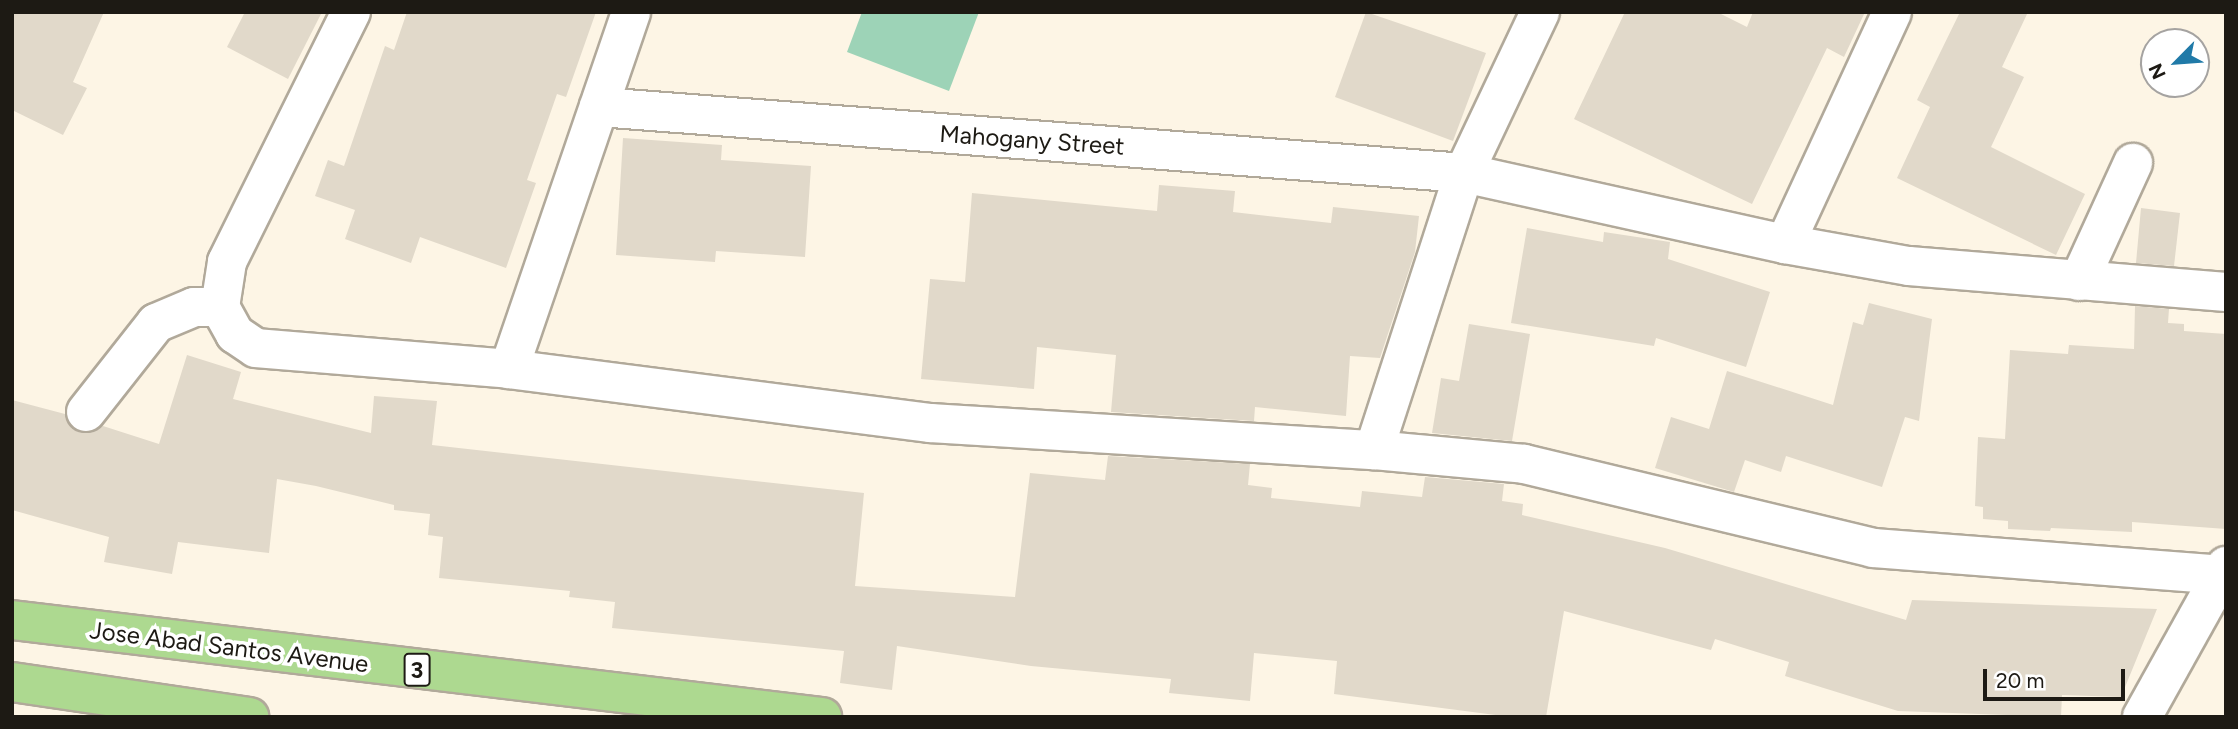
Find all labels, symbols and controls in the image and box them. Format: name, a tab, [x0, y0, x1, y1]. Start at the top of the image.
north arrow	[2140, 28, 2210, 98]
text: N	[2144, 60, 2171, 83]
street label: Mahogany Street	[939, 119, 1125, 161]
street label: Jose Abad Santos Avenue	[88, 616, 370, 678]
road number: 3	[403, 650, 431, 690]
scale bar	[1986, 656, 2128, 700]
text: 20 m	[1996, 668, 2044, 693]

